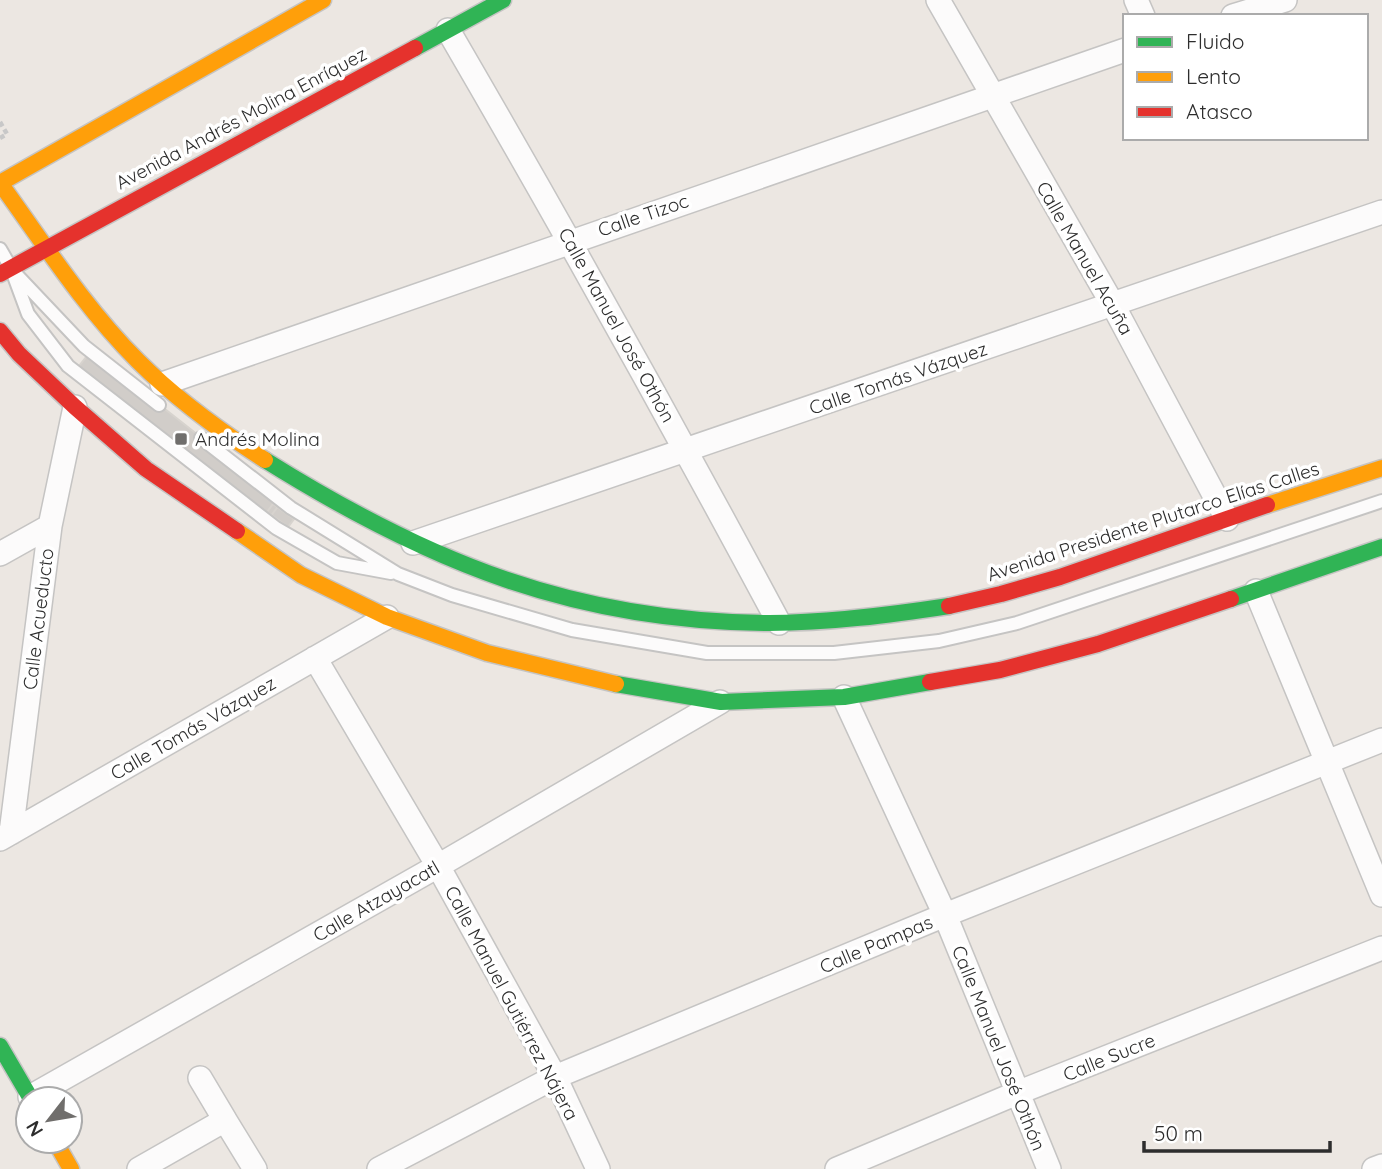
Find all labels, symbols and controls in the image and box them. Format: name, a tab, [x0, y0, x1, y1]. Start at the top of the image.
legend	[1123, 14, 1368, 140]
text: Fluido	[1186, 28, 1244, 54]
street label: Avenida Andrés Molina Enríquez	[111, 41, 371, 195]
text: Lento	[1186, 63, 1241, 89]
text: Atasco	[1186, 98, 1253, 124]
street label: Calle Manuel Acuña	[1031, 177, 1139, 339]
street label: Calle Tizoc	[595, 188, 692, 242]
street label: Calle Manuel José Othón	[553, 223, 681, 427]
street label: Calle Tomás Vázquez	[806, 336, 990, 420]
place label: Andrés Molina	[195, 427, 320, 451]
marker: Andrés Molina	[173, 431, 189, 447]
street label: Avenida Presidente Plutarco Elías Calles	[984, 456, 1322, 586]
street label: Calle Acueducto	[17, 547, 59, 691]
street label: Calle Tomás Vázquez	[106, 671, 280, 785]
street label: Calle Atzayacatl	[308, 855, 444, 947]
street label: Calle Manuel Gutiérrez Nájera	[440, 882, 584, 1124]
street label: Calle Pampas	[816, 909, 936, 979]
street label: Calle Manuel José Othón	[947, 942, 1051, 1154]
street label: Calle Sucre	[1059, 1028, 1159, 1086]
north arrow	[14, 1085, 84, 1155]
scale bar	[1144, 1110, 1330, 1154]
text: N	[21, 1117, 48, 1141]
text: 50 m	[1154, 1120, 1203, 1146]

